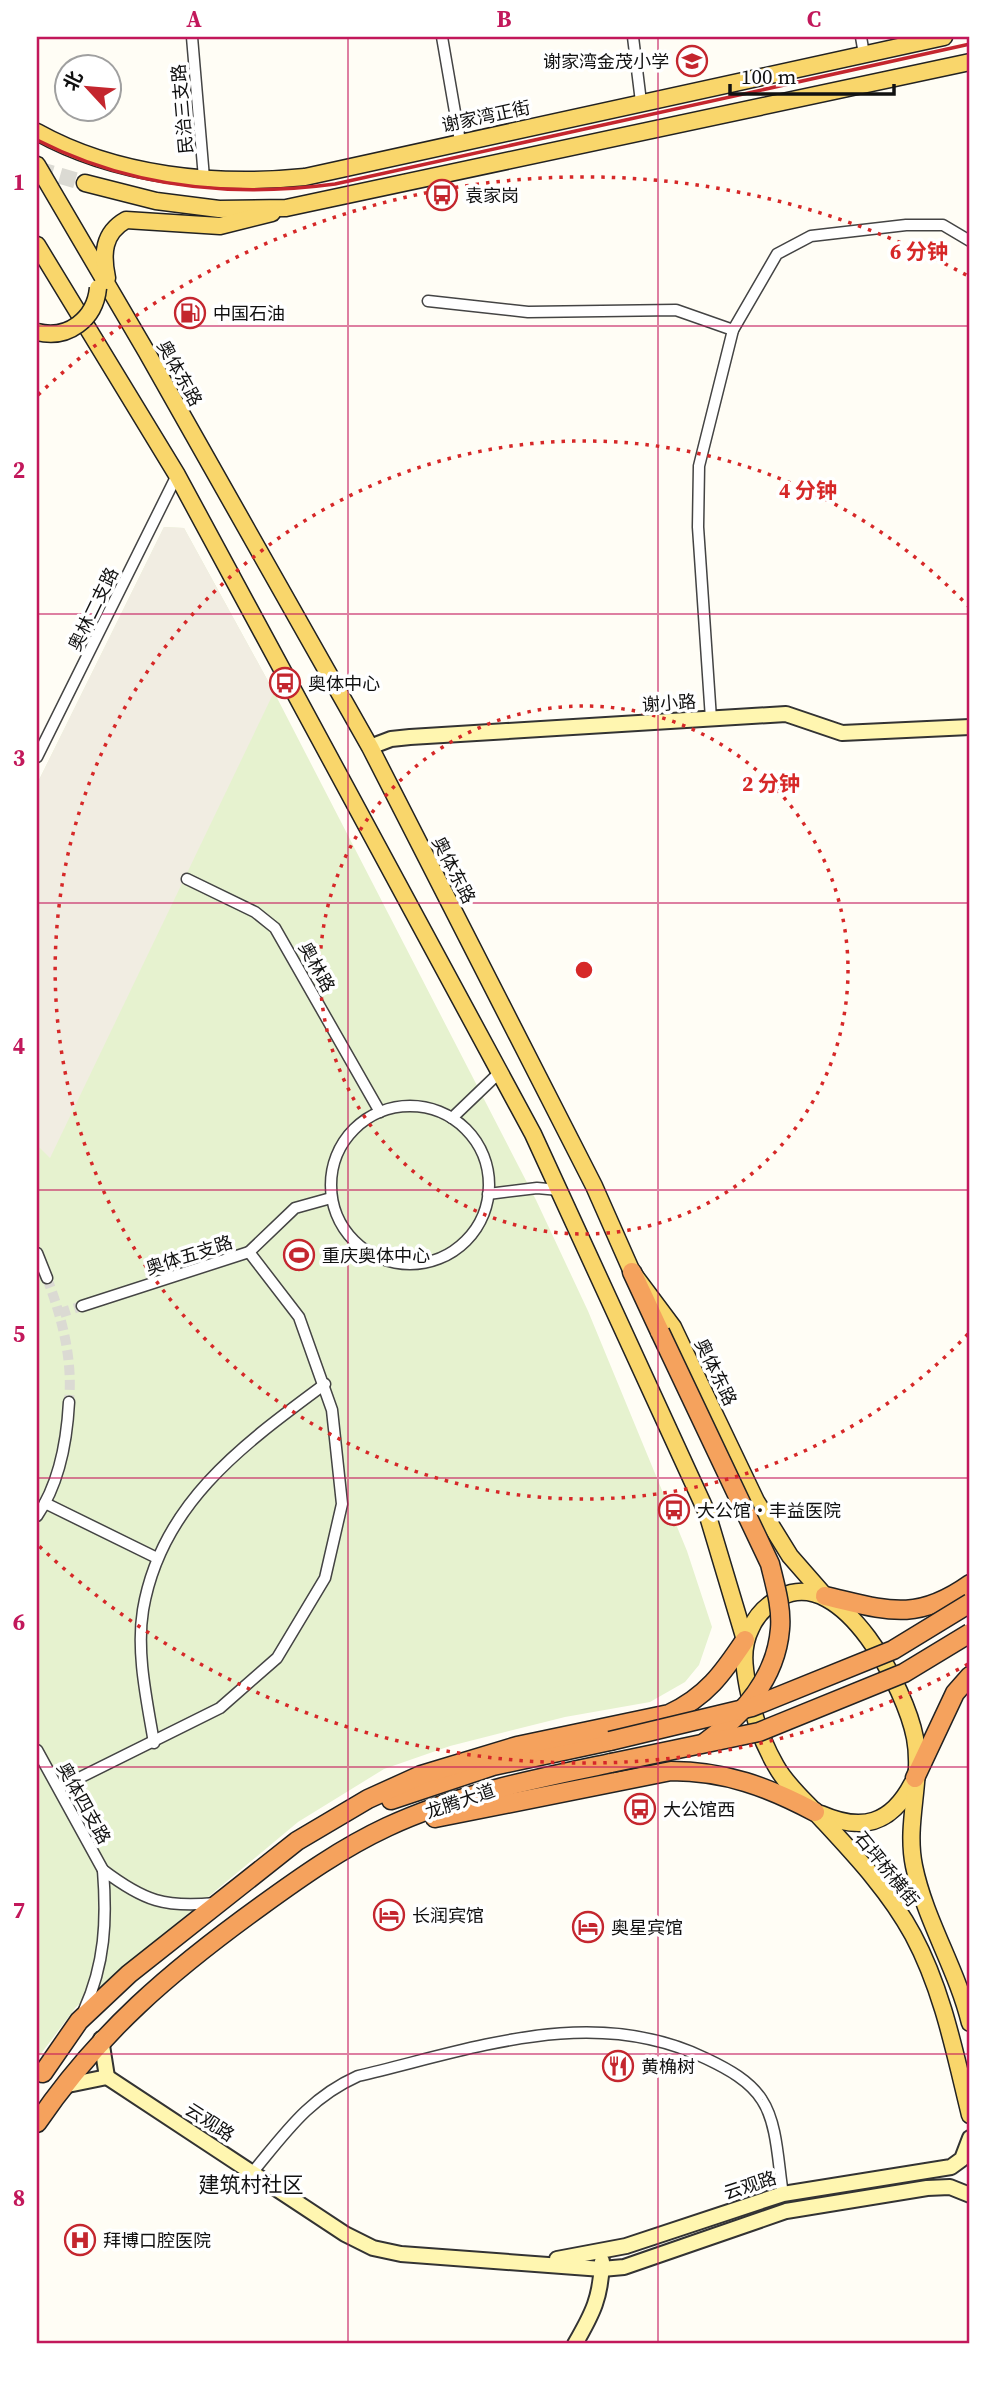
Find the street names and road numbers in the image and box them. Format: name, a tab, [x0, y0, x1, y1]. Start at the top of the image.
street label: 民治三支路	[166, 63, 198, 155]
street label: 谢家湾正街	[439, 94, 533, 138]
street label: 奥体东路	[152, 335, 208, 411]
street label: 奥林二支路	[62, 563, 124, 655]
street label: 谢小路	[641, 689, 697, 717]
street label: 奥体东路	[427, 832, 481, 908]
street label: 奥林路	[293, 937, 341, 997]
street label: 奥体五支路	[142, 1229, 236, 1281]
street label: 奥体东路	[689, 1334, 743, 1410]
street label: 奥体四支路	[51, 1758, 117, 1848]
street label: 龙腾大道	[422, 1777, 498, 1825]
street label: 石坪桥横街	[849, 1826, 925, 1912]
street label: 云观路	[181, 2097, 239, 2147]
street label: 云观路	[720, 2165, 780, 2205]

